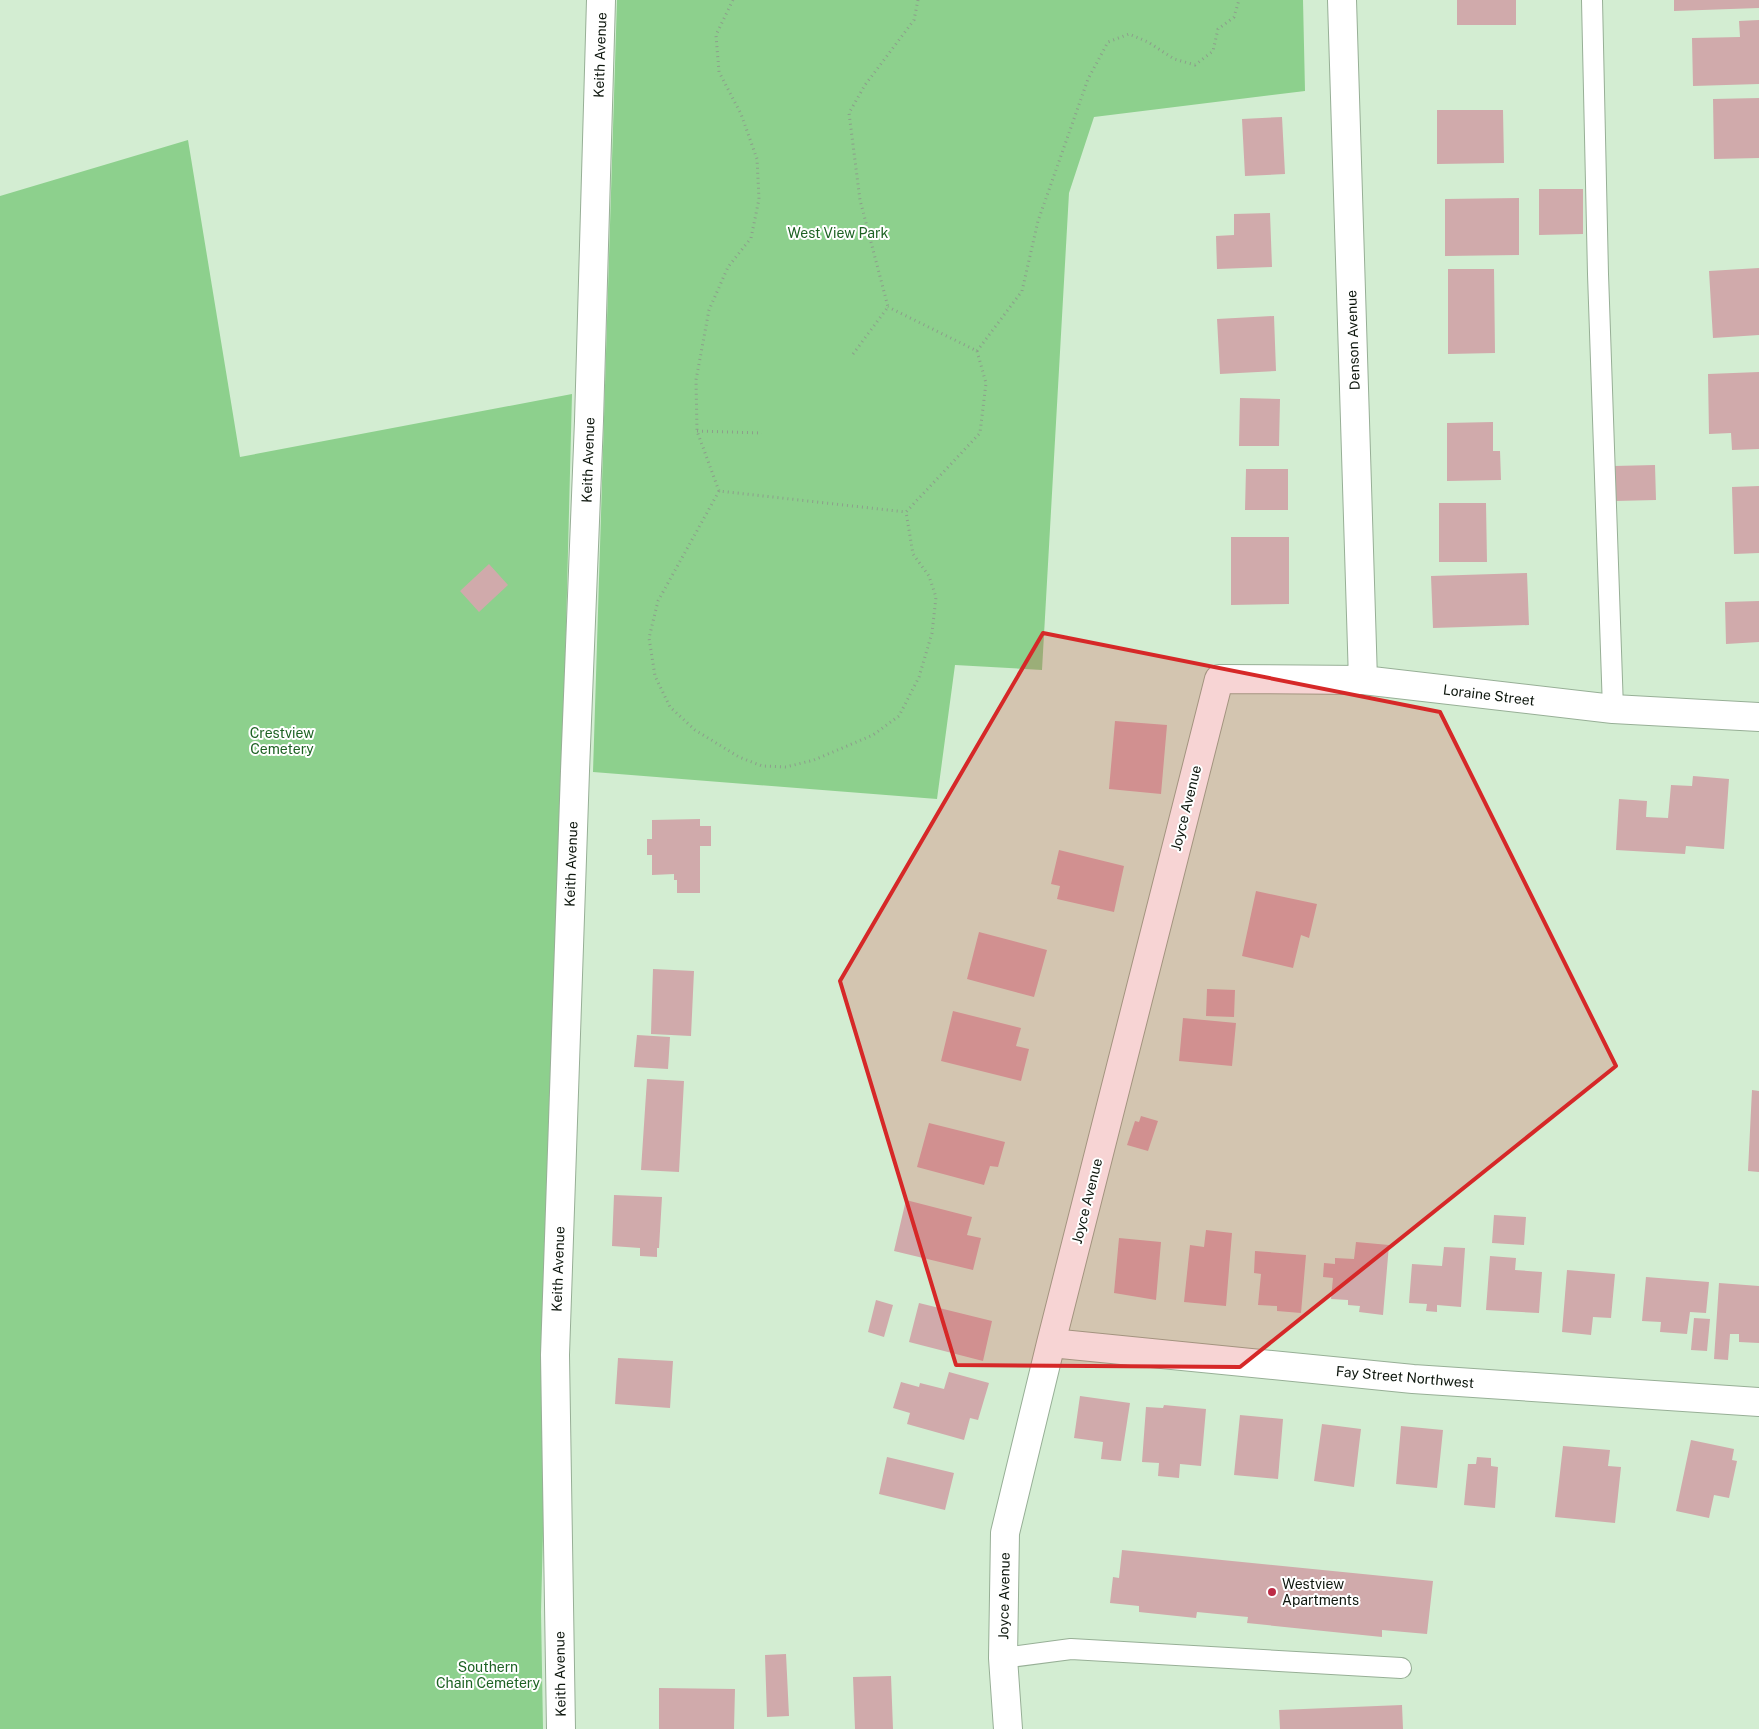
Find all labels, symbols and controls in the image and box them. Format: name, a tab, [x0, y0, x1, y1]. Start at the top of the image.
street label: Keith Avenue	[591, 12, 609, 98]
park label: West View Park	[788, 225, 889, 241]
street label: Denson Avenue	[1343, 290, 1363, 390]
street label: Keith Avenue	[579, 417, 597, 503]
street label: Loraine Street	[1442, 681, 1536, 709]
park label: Crestview Cemetery	[250, 725, 314, 757]
street label: Joyce Avenue	[1168, 764, 1204, 852]
street label: Keith Avenue	[562, 821, 580, 907]
street label: Joyce Avenue	[1069, 1157, 1105, 1245]
street label: Keith Avenue	[549, 1226, 567, 1312]
street label: Fay Street Northwest	[1335, 1363, 1475, 1391]
street label: Joyce Avenue	[995, 1552, 1013, 1640]
place label: Westview Apartments	[1282, 1576, 1359, 1608]
marker: Westview Apartments	[1266, 1586, 1278, 1598]
street label: Keith Avenue	[551, 1631, 569, 1717]
park label: Southern Chain Cemetery	[436, 1659, 541, 1691]

